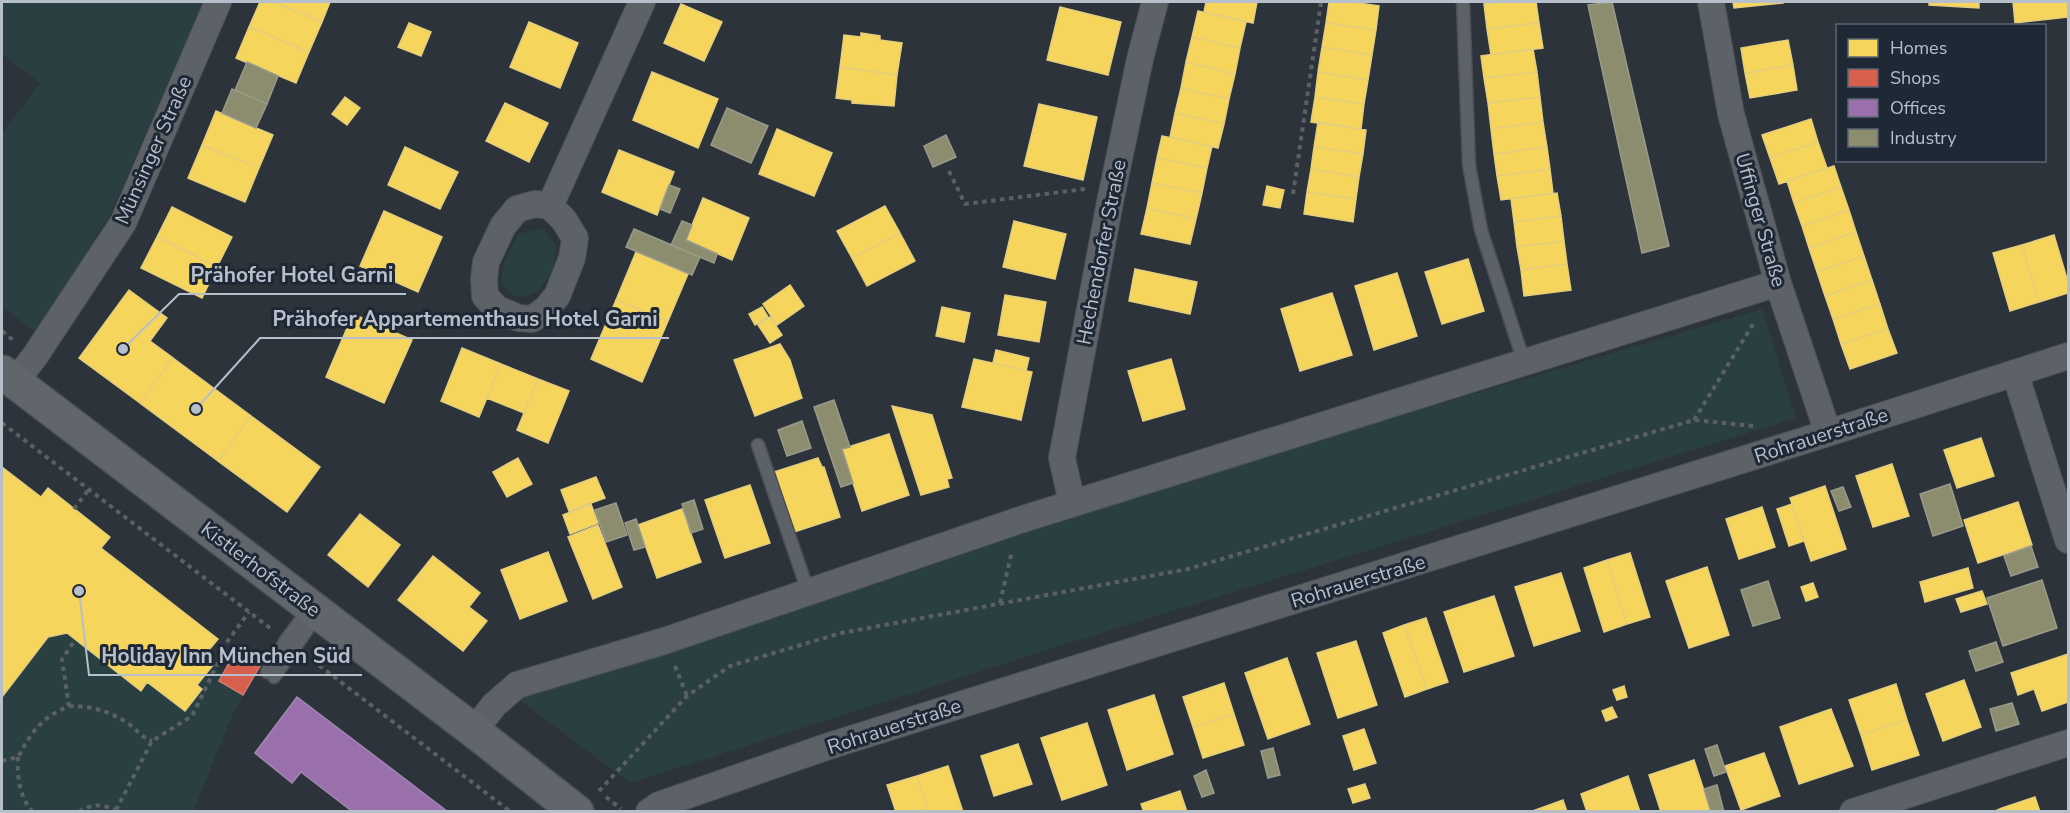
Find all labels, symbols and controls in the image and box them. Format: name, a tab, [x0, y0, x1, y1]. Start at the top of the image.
legend	[1836, 24, 2046, 162]
text: Homes	[1890, 36, 1947, 60]
text: Shops	[1890, 66, 1940, 90]
street label: Münsinger Straße	[109, 72, 198, 229]
text: Offices	[1890, 96, 1946, 120]
text: Industry	[1890, 126, 1957, 150]
street label: Uffinger Straße	[1729, 150, 1793, 290]
street label: Hechendorfer Straße	[1070, 157, 1133, 347]
callout: Prähofer Hotel Garni	[179, 255, 406, 294]
text: Prähofer Hotel Garni	[191, 261, 393, 289]
callout: Prähofer Appartementhaus Hotel Garni	[260, 299, 669, 338]
text: Prähofer Appartementhaus Hotel Garni	[272, 305, 658, 333]
street label: Rohrauerstraße	[1751, 401, 1892, 470]
street label: Kistlerhofstraße	[195, 515, 326, 623]
street label: Rohrauerstraße	[1288, 548, 1429, 615]
callout: Holiday Inn München Süd	[89, 636, 362, 675]
text: Holiday Inn München Süd	[101, 642, 351, 670]
street label: Rohrauerstraße	[824, 692, 965, 761]

